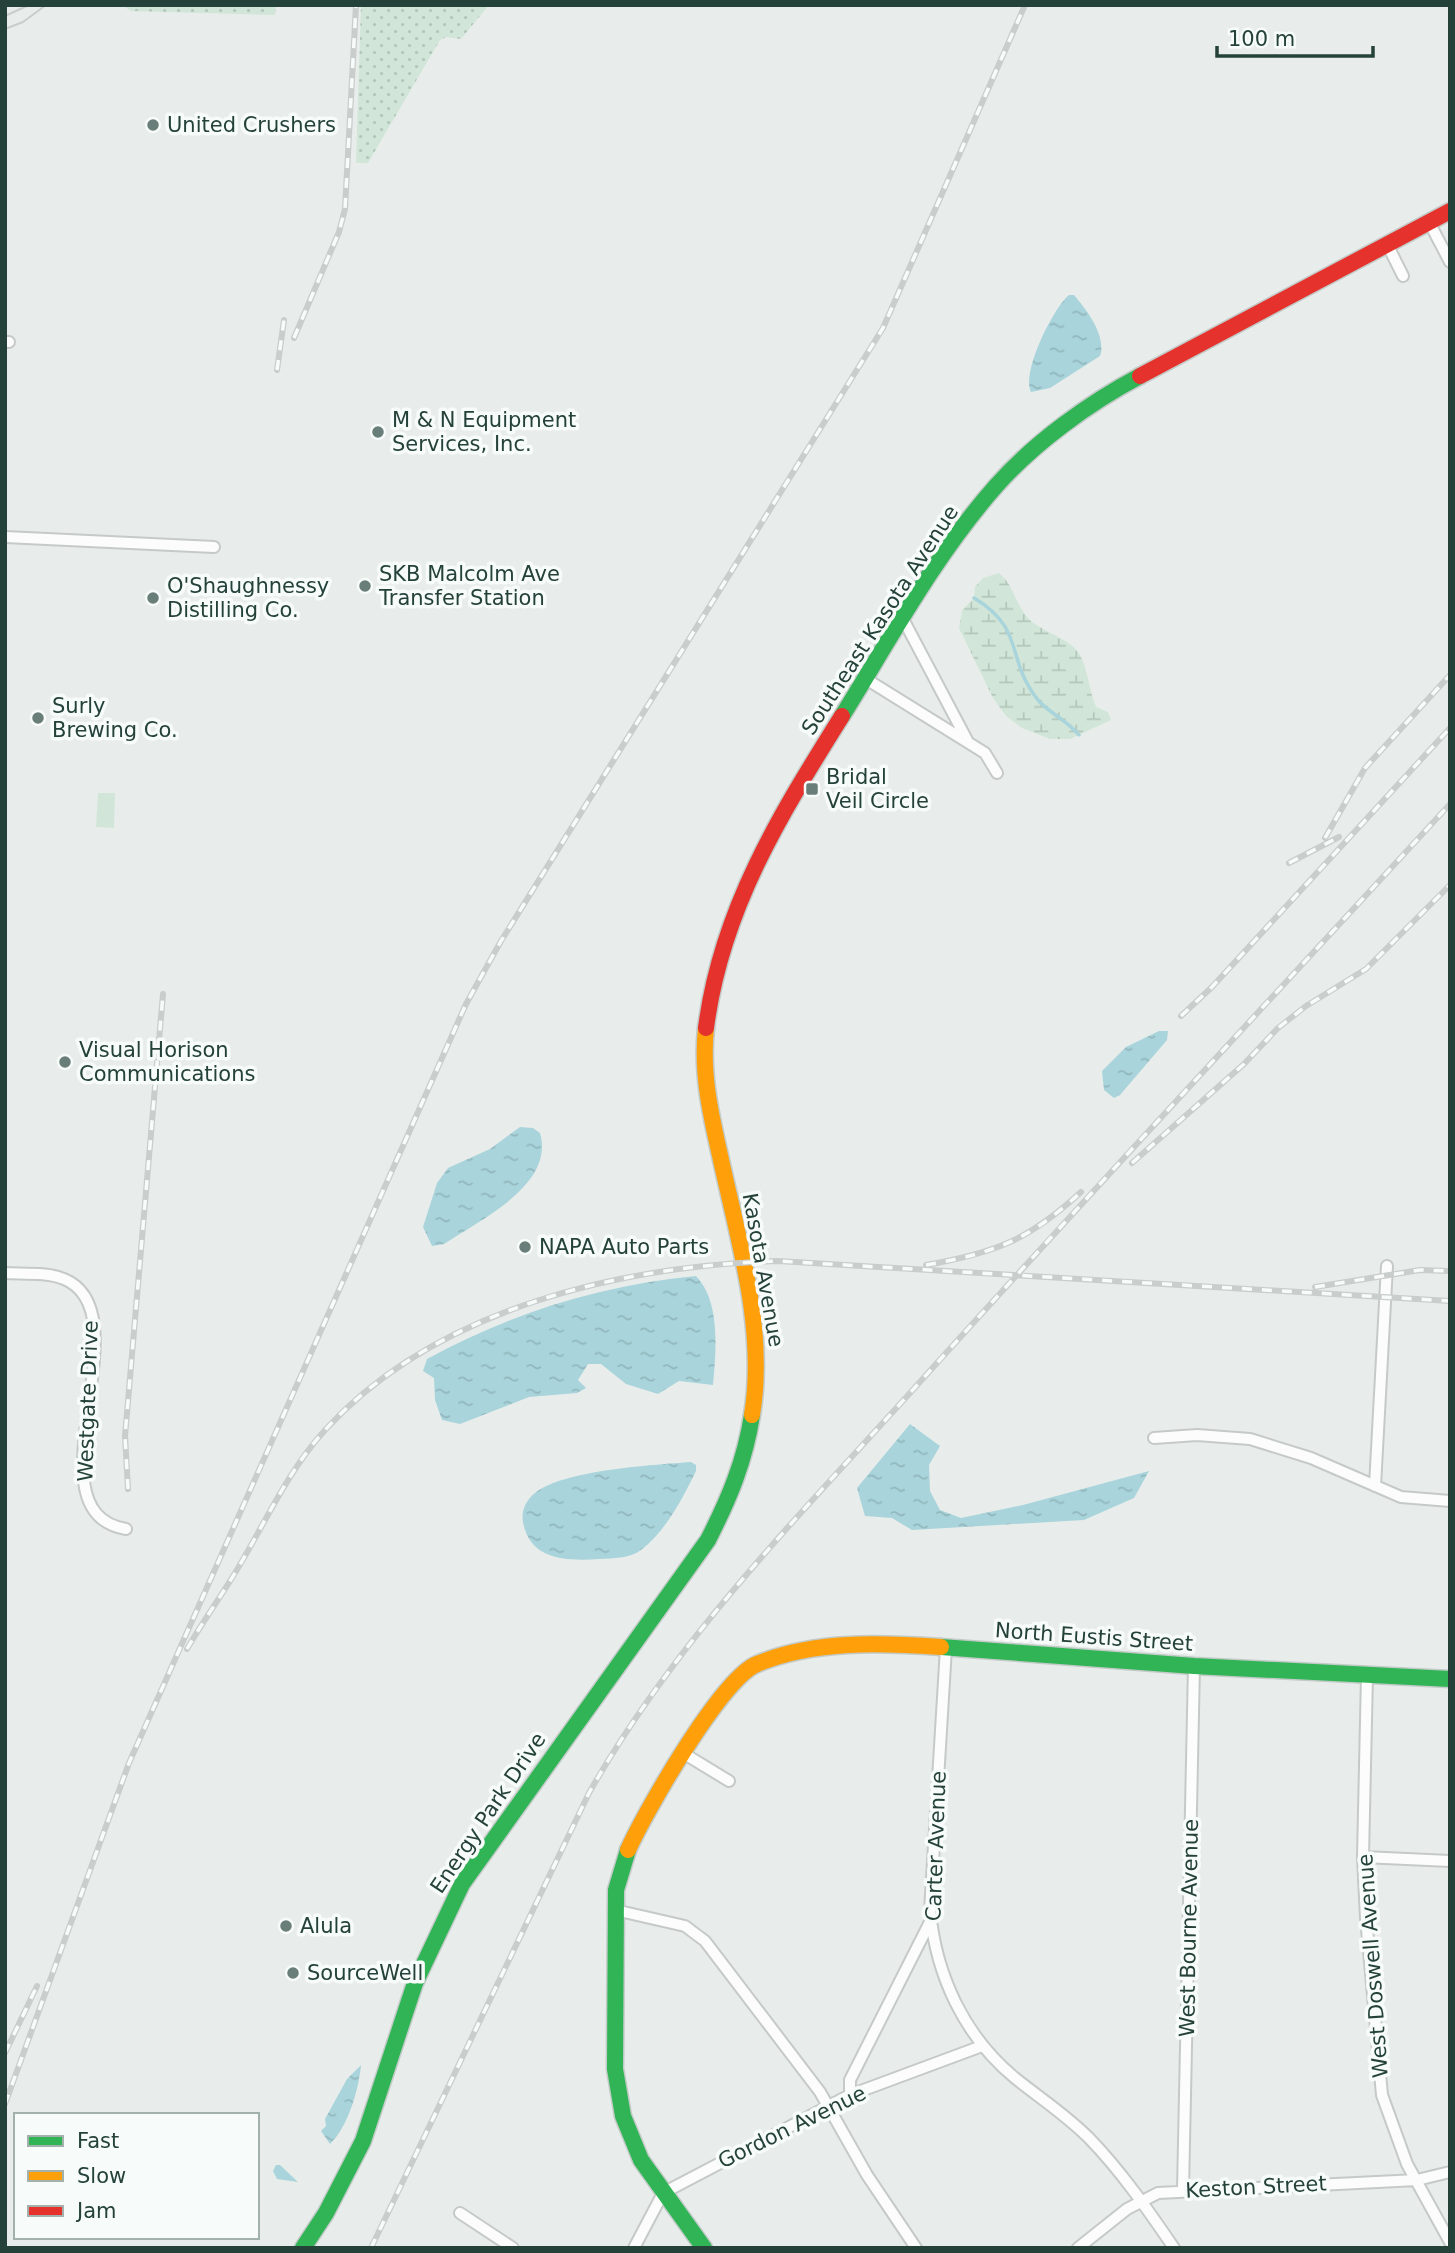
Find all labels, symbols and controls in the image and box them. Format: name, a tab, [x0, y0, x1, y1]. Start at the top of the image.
scale bar	[1217, 14, 1373, 58]
text: 100 m	[1228, 27, 1295, 51]
place label: United Crushers	[167, 113, 336, 137]
marker: United Crushers	[145, 117, 161, 133]
place label: M & N Equipment Services, Inc.	[392, 408, 576, 456]
marker: M & N Equipment Services, Inc.	[370, 424, 386, 440]
street label: Southeast Kasota Avenue	[797, 501, 963, 739]
place label: SKB Malcolm Ave Transfer Station	[378, 562, 560, 610]
place label: O'Shaughnessy Distilling Co.	[167, 574, 329, 622]
marker: SKB Malcolm Ave Transfer Station	[357, 578, 373, 594]
marker: O'Shaughnessy Distilling Co.	[145, 590, 161, 606]
place label: Surly Brewing Co.	[52, 694, 178, 742]
marker: Surly Brewing Co.	[30, 710, 46, 726]
place label: Bridal Veil Circle	[826, 765, 929, 813]
marker: Bridal Veil Circle	[804, 781, 820, 797]
place label: Visual Horison Communications	[79, 1038, 255, 1086]
marker: Visual Horison Communications	[57, 1054, 73, 1070]
street label: Kasota Avenue	[738, 1191, 788, 1349]
place label: NAPA Auto Parts	[539, 1235, 709, 1259]
marker: NAPA Auto Parts	[517, 1239, 533, 1255]
street label: Westgate Drive	[73, 1320, 103, 1482]
street label: North Eustis Street	[994, 1618, 1194, 1656]
street label: Energy Park Drive	[425, 1728, 551, 1898]
street label: Carter Avenue	[921, 1770, 951, 1922]
street label: West Bourne Avenue	[1175, 1819, 1203, 2037]
street label: West Doswell Avenue	[1353, 1853, 1393, 2079]
place label: Alula	[300, 1914, 352, 1938]
marker: Alula	[278, 1918, 294, 1934]
place label: SourceWell	[307, 1961, 423, 1985]
marker: SourceWell	[285, 1965, 301, 1981]
street label: Gordon Avenue	[714, 2081, 870, 2173]
legend	[14, 2113, 259, 2239]
text: Fast	[77, 2129, 119, 2153]
text: Slow	[77, 2164, 126, 2188]
street label: Keston Street	[1185, 2171, 1327, 2203]
text: Jam	[75, 2199, 117, 2223]

